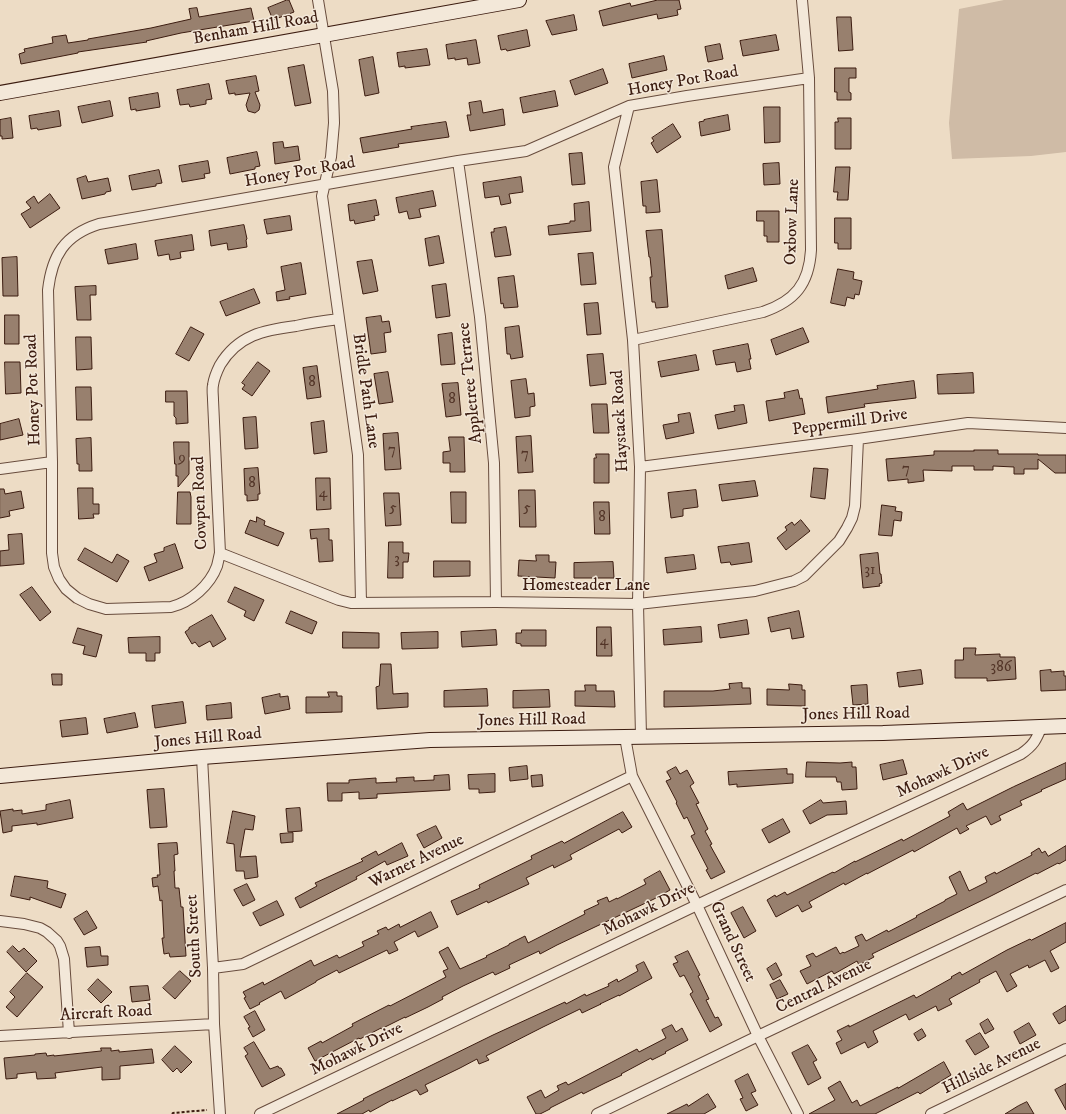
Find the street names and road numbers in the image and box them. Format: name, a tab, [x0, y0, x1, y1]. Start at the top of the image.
street label: Benham Hill Road	[192, 8, 320, 50]
street label: Honey Pot Road	[626, 62, 740, 102]
street label: Honey Pot Road	[243, 153, 357, 193]
street label: Oxbow Lane	[781, 178, 805, 266]
street label: Appletree Terrace	[454, 321, 488, 445]
street label: Bridle Path Lane	[347, 332, 383, 450]
street label: Honey Pot Road	[22, 334, 46, 446]
street label: Haystack Road	[608, 369, 634, 473]
street label: Peppermill Drive	[791, 405, 909, 441]
street label: Cowpen Road	[189, 456, 213, 550]
street label: Homesteader Lane	[522, 576, 650, 596]
street label: Jones Hill Road	[802, 704, 910, 726]
street label: Jones Hill Road	[478, 710, 586, 732]
street label: Jones Hill Road	[154, 724, 262, 754]
street label: Mohawk Drive	[893, 743, 993, 803]
street label: Warner Avenue	[366, 830, 468, 894]
street label: Mohawk Drive	[600, 879, 698, 941]
street label: South Street	[183, 894, 207, 978]
street label: Grand Street	[704, 898, 760, 986]
street label: Central Avenue	[773, 955, 875, 1019]
street label: Aircraft Road	[60, 1001, 152, 1027]
street label: Mohawk Drive	[308, 1019, 406, 1081]
street label: Hillside Avenue	[939, 1034, 1045, 1100]

